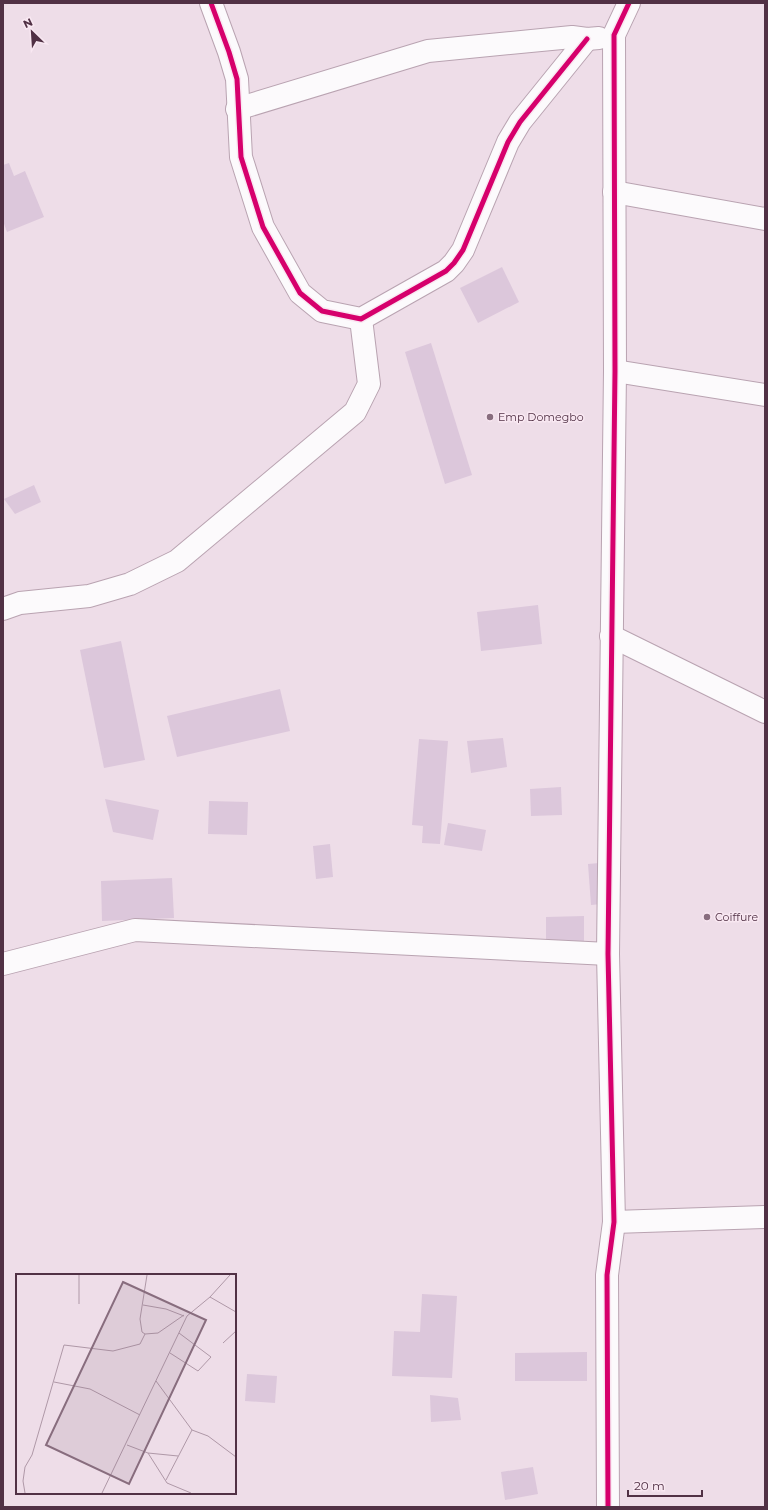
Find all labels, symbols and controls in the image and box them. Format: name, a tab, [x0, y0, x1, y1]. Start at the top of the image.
north arrow	[12, 12, 52, 52]
text: N	[21, 15, 35, 31]
place label: Emp Domegbo	[498, 410, 584, 424]
marker: Emp Domegbo	[485, 412, 495, 422]
place label: Coiffure	[715, 910, 759, 924]
marker: Coiffure	[702, 912, 712, 922]
inset map	[16, 1274, 236, 1494]
scale bar	[628, 1472, 702, 1498]
text: 20 m	[634, 1478, 665, 1493]

